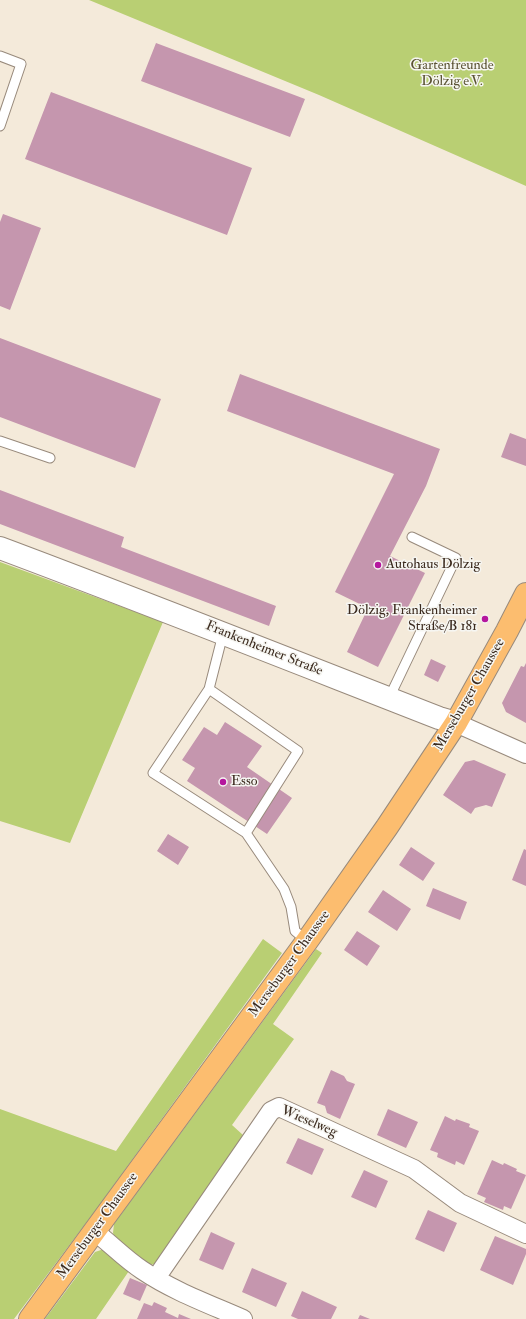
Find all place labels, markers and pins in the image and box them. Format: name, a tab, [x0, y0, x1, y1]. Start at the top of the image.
place label: Autohaus Dölzig	[386, 557, 480, 573]
marker: Autohaus Dölzig	[373, 560, 383, 570]
place label: Dölzig, Frankenheimer Straße/B 181	[347, 603, 477, 636]
marker: Dölzig, Frankenheimer Straße/B 181	[480, 614, 490, 624]
place label: Esso	[231, 774, 257, 790]
marker: Esso	[218, 777, 228, 787]

